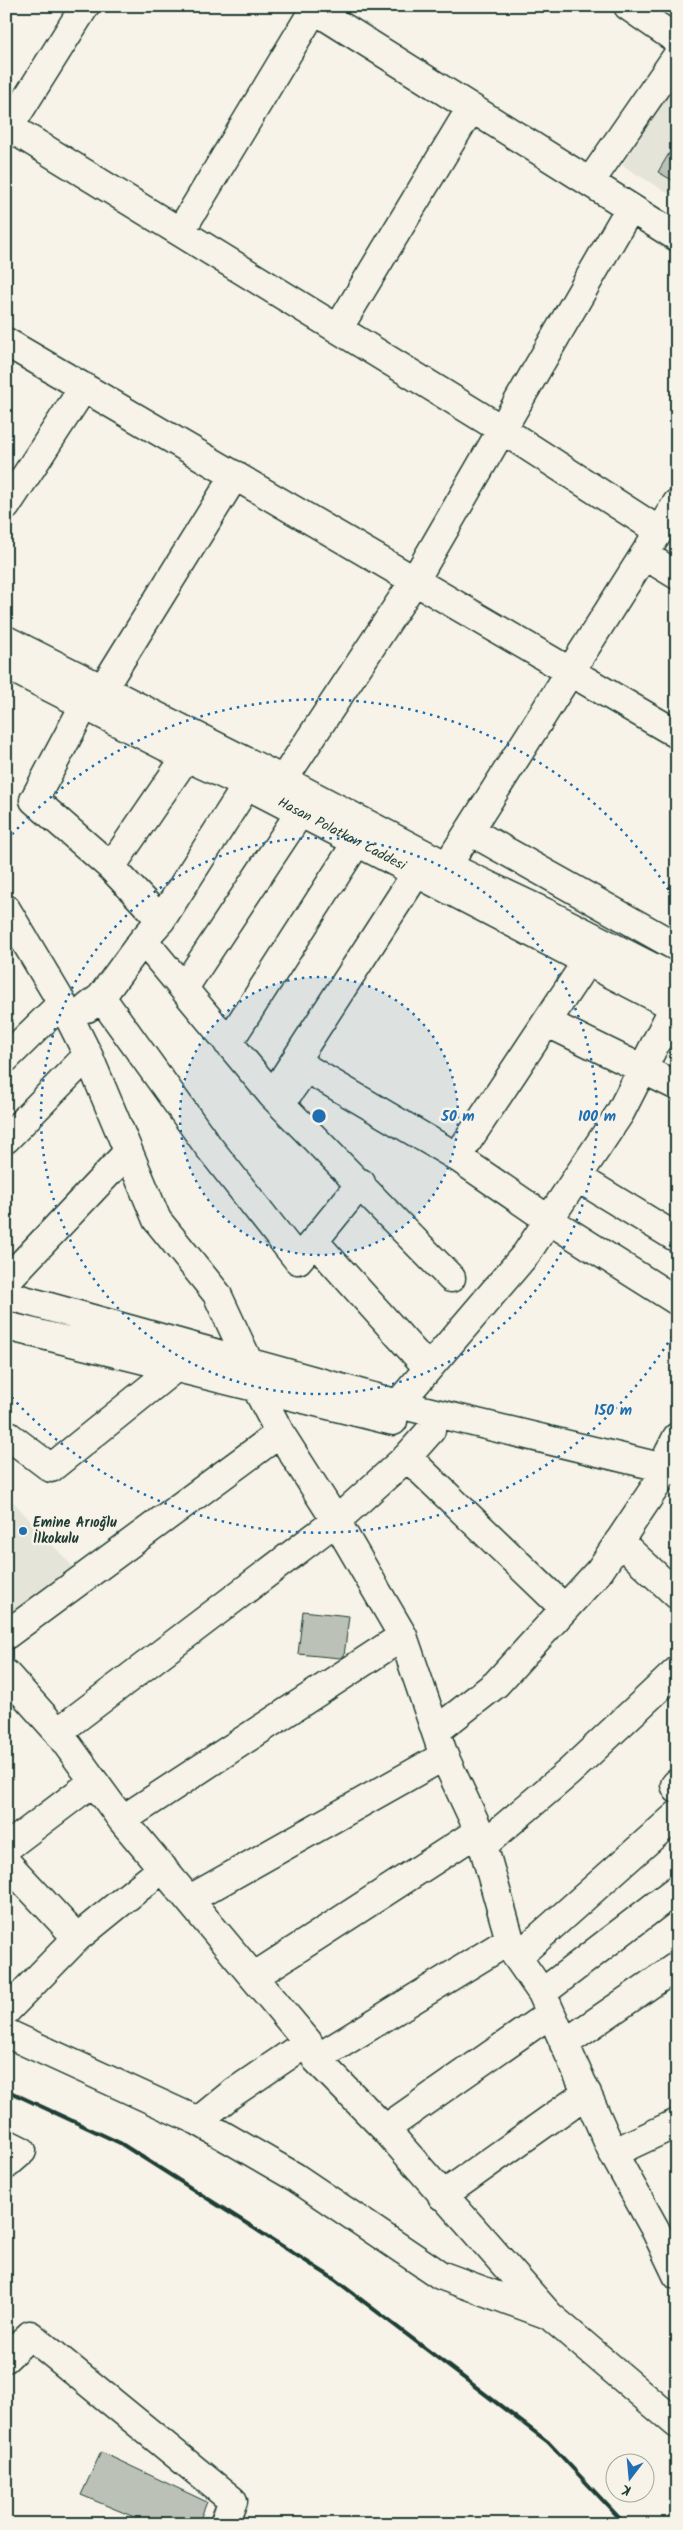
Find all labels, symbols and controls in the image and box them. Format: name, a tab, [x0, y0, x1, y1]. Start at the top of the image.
street label: Hasan Polatkan Caddesi	[274, 792, 410, 877]
text: 50 m	[440, 1105, 475, 1129]
text: 100 m	[578, 1105, 616, 1129]
centre of rings	[310, 1107, 328, 1125]
text: 150 m	[594, 1399, 632, 1423]
place label: Emine Arıoğlu İlkokulu	[33, 1512, 117, 1550]
marker: Emine Arıoğlu İlkokulu	[17, 1525, 29, 1537]
north arrow	[606, 2452, 656, 2502]
text: K	[619, 2478, 634, 2501]

